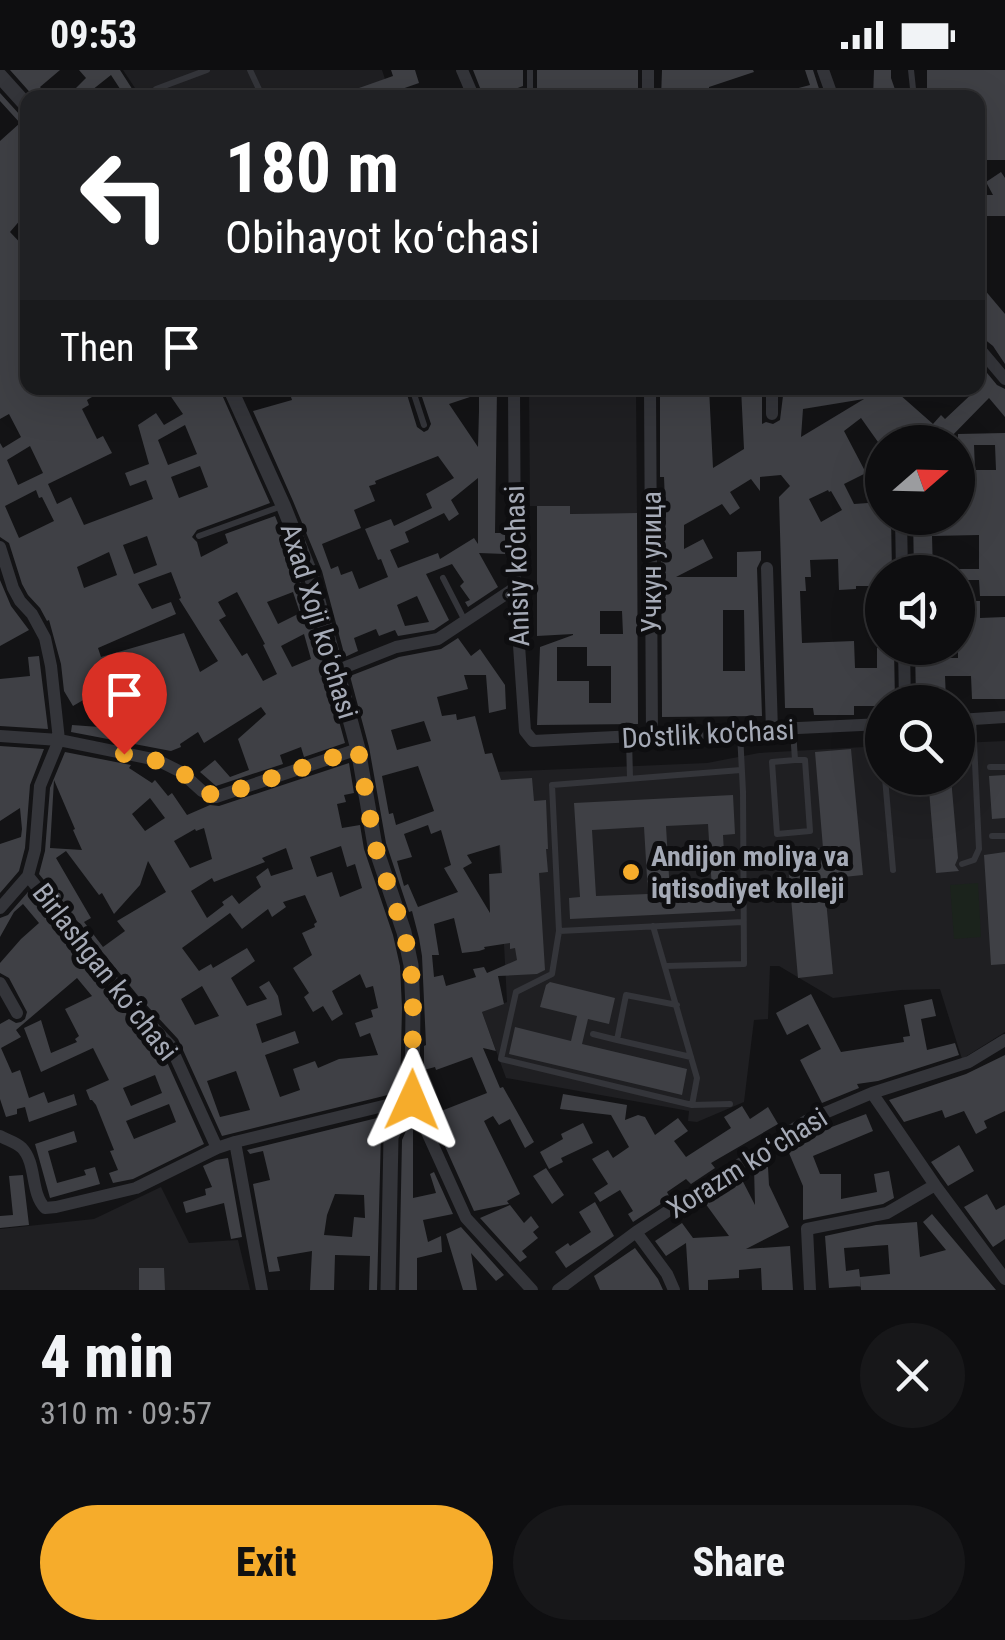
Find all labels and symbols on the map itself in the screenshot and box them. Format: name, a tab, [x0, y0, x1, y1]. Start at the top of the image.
north arrow	[865, 425, 975, 535]
street label: Anisiy ko'chasi	[498, 485, 536, 647]
street label: Учкун улица	[635, 491, 668, 633]
street label: Axad Xoji koʻchasi	[274, 519, 364, 723]
pin	[82, 652, 167, 755]
street label: Do'stlik ko'chasi	[621, 713, 795, 755]
place label: Andijon moliya va iqtisodiyet kolleji	[651, 840, 849, 905]
marker: Andijon moliya va iqtisodiyet kolleji	[620, 861, 642, 883]
street label: Birlashgan koʻchasi	[26, 877, 184, 1067]
position arrow	[360, 1048, 464, 1152]
street label: Xorazm koʻchasi	[661, 1101, 833, 1225]

